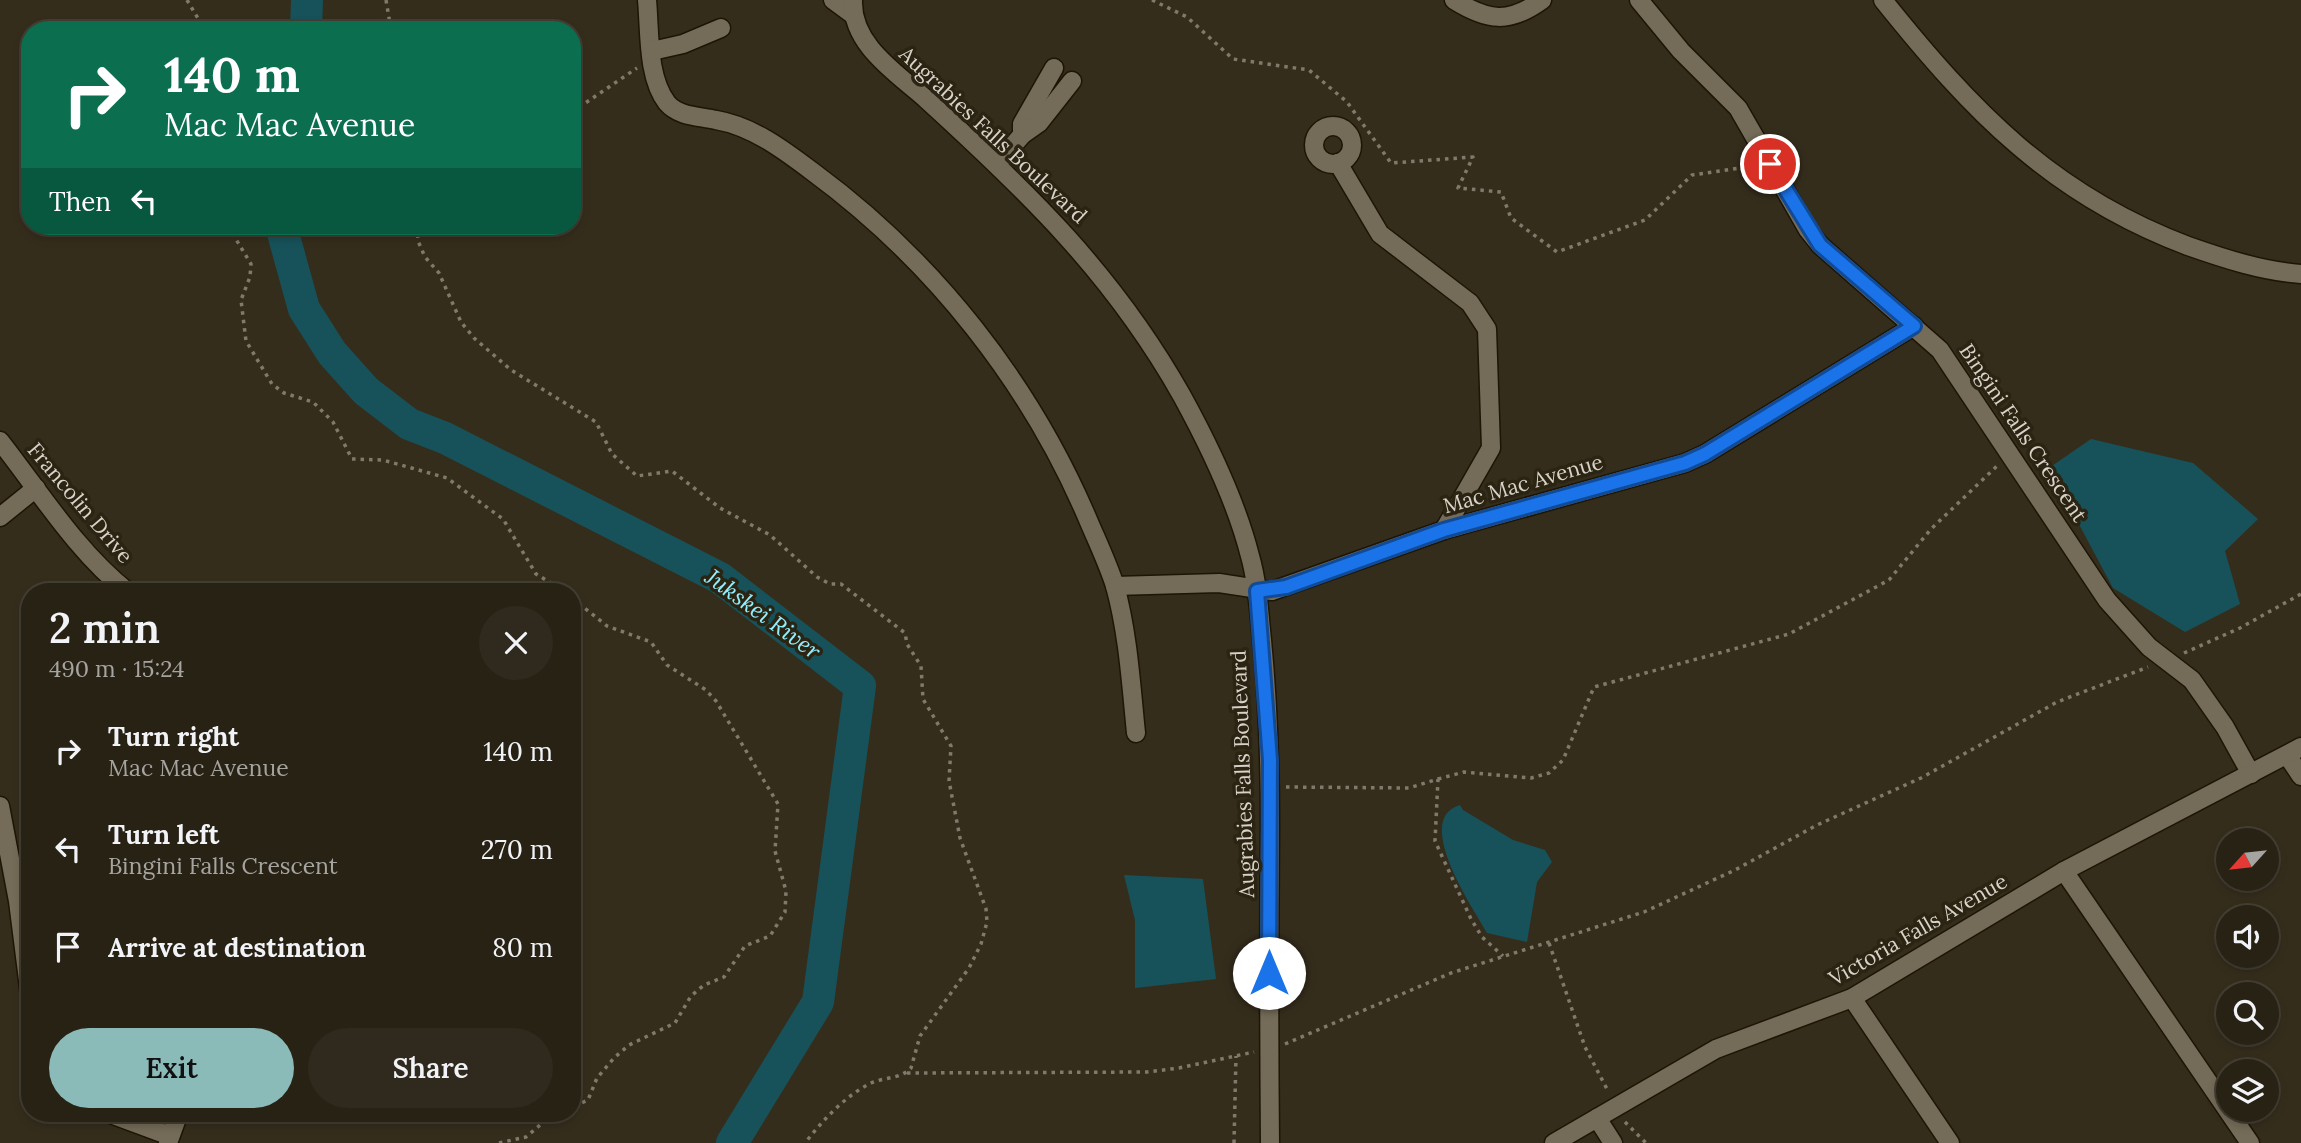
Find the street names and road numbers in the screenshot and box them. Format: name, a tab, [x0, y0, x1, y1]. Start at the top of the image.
street label: Augrabies Falls Boulevard	[893, 40, 1093, 229]
street label: Bingini Falls Crescent	[1954, 338, 2094, 528]
street label: Francolin Drive	[22, 437, 139, 569]
street label: Mac Mac Avenue	[1440, 448, 1606, 519]
street label: Augrabies Falls Boulevard	[1225, 650, 1260, 899]
street label: Victoria Falls Avenue	[1823, 867, 2012, 992]

